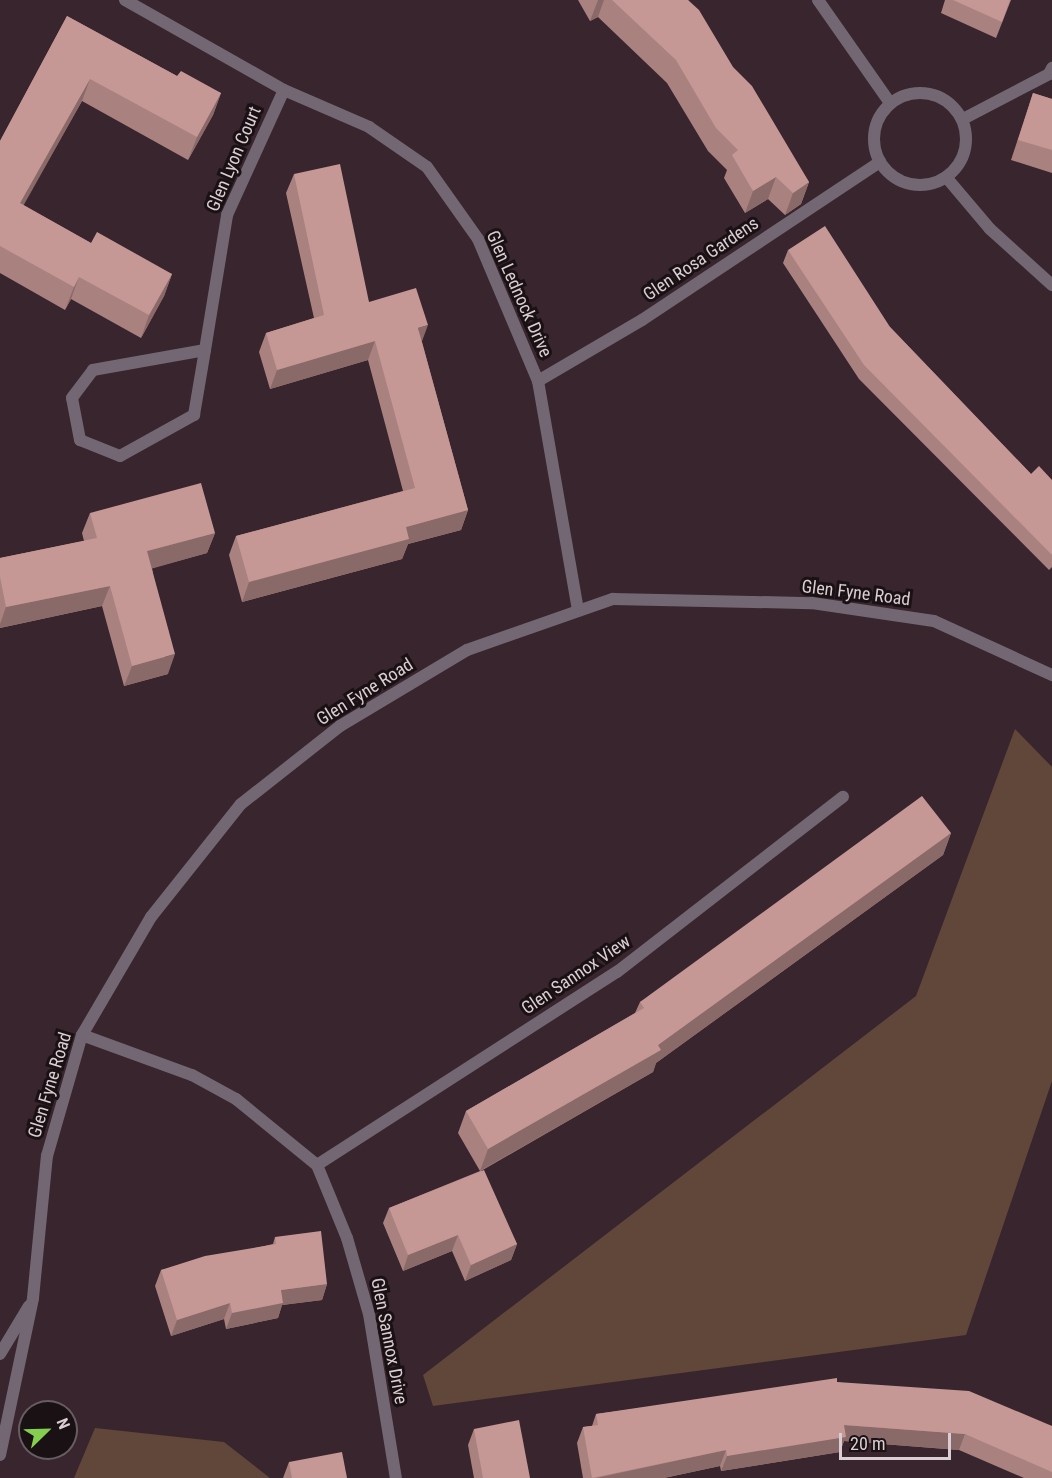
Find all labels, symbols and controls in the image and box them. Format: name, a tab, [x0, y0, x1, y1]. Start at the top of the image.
street label: Glen Lyon Court	[202, 103, 266, 215]
street label: Glen Rosa Gardens	[639, 212, 763, 306]
street label: Glen Lednock Drive	[481, 227, 557, 361]
street label: Glen Fyne Road	[800, 576, 912, 610]
street label: Glen Fyne Road	[313, 654, 417, 730]
street label: Glen Sannox View	[517, 931, 635, 1019]
street label: Glen Fyne Road	[24, 1030, 76, 1140]
street label: Glen Sannox Drive	[366, 1276, 412, 1406]
north arrow	[18, 1400, 78, 1460]
text: N	[53, 1415, 74, 1432]
scale bar	[842, 1421, 954, 1459]
text: 20 m	[850, 1433, 885, 1454]

